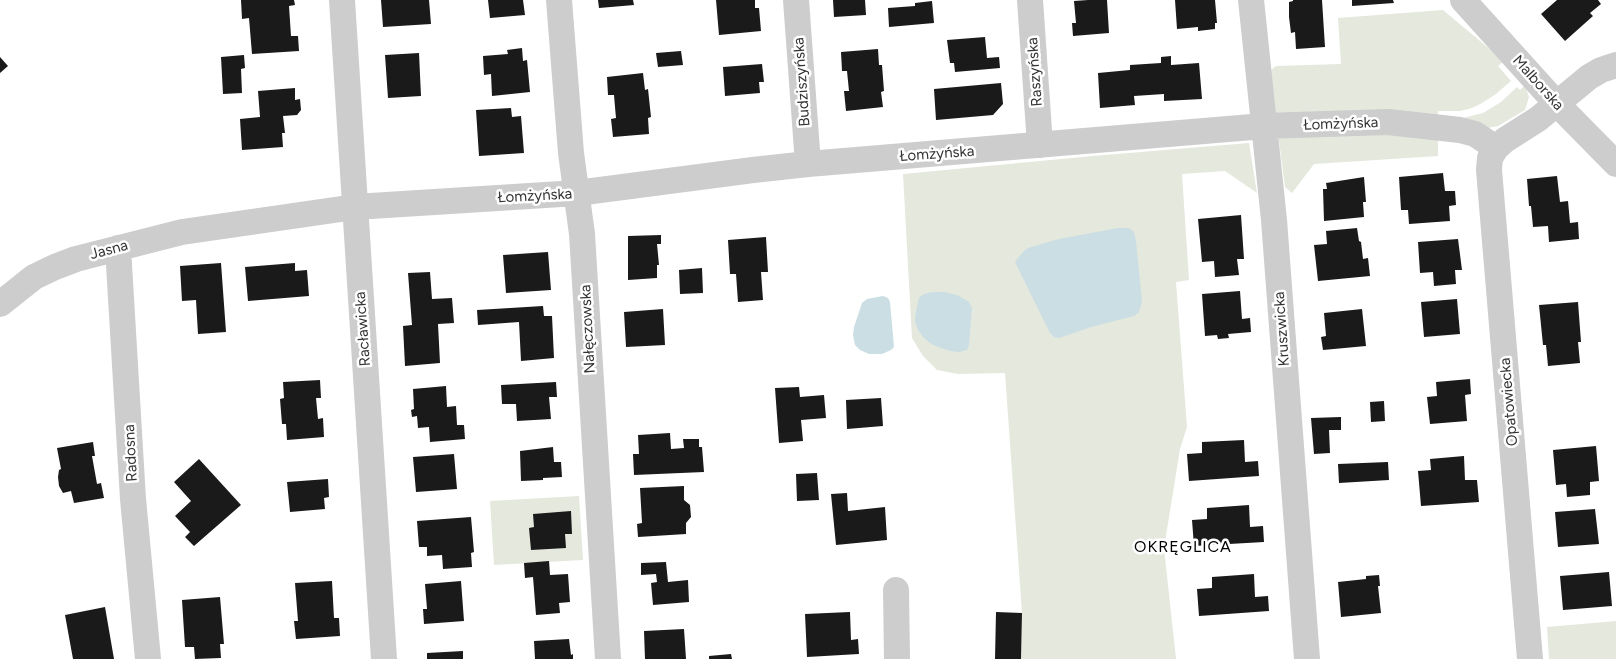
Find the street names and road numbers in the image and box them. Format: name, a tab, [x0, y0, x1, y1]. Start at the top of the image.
street label: Budziszyńska	[790, 37, 814, 127]
street label: Raszyńska	[1024, 37, 1046, 107]
street label: Malborska	[1509, 52, 1567, 114]
street label: Łomżyńska	[1303, 114, 1379, 134]
street label: Łomżyńska	[899, 142, 975, 166]
street label: Łomżyńska	[497, 185, 573, 207]
street label: Jasna	[88, 236, 130, 264]
street label: Nałęczowska	[577, 284, 599, 374]
street label: Racławicka	[351, 291, 375, 367]
street label: Kruszwicka	[1270, 291, 1294, 367]
street label: Opatowiecka	[1496, 357, 1522, 447]
street label: Radosna	[121, 424, 141, 482]

